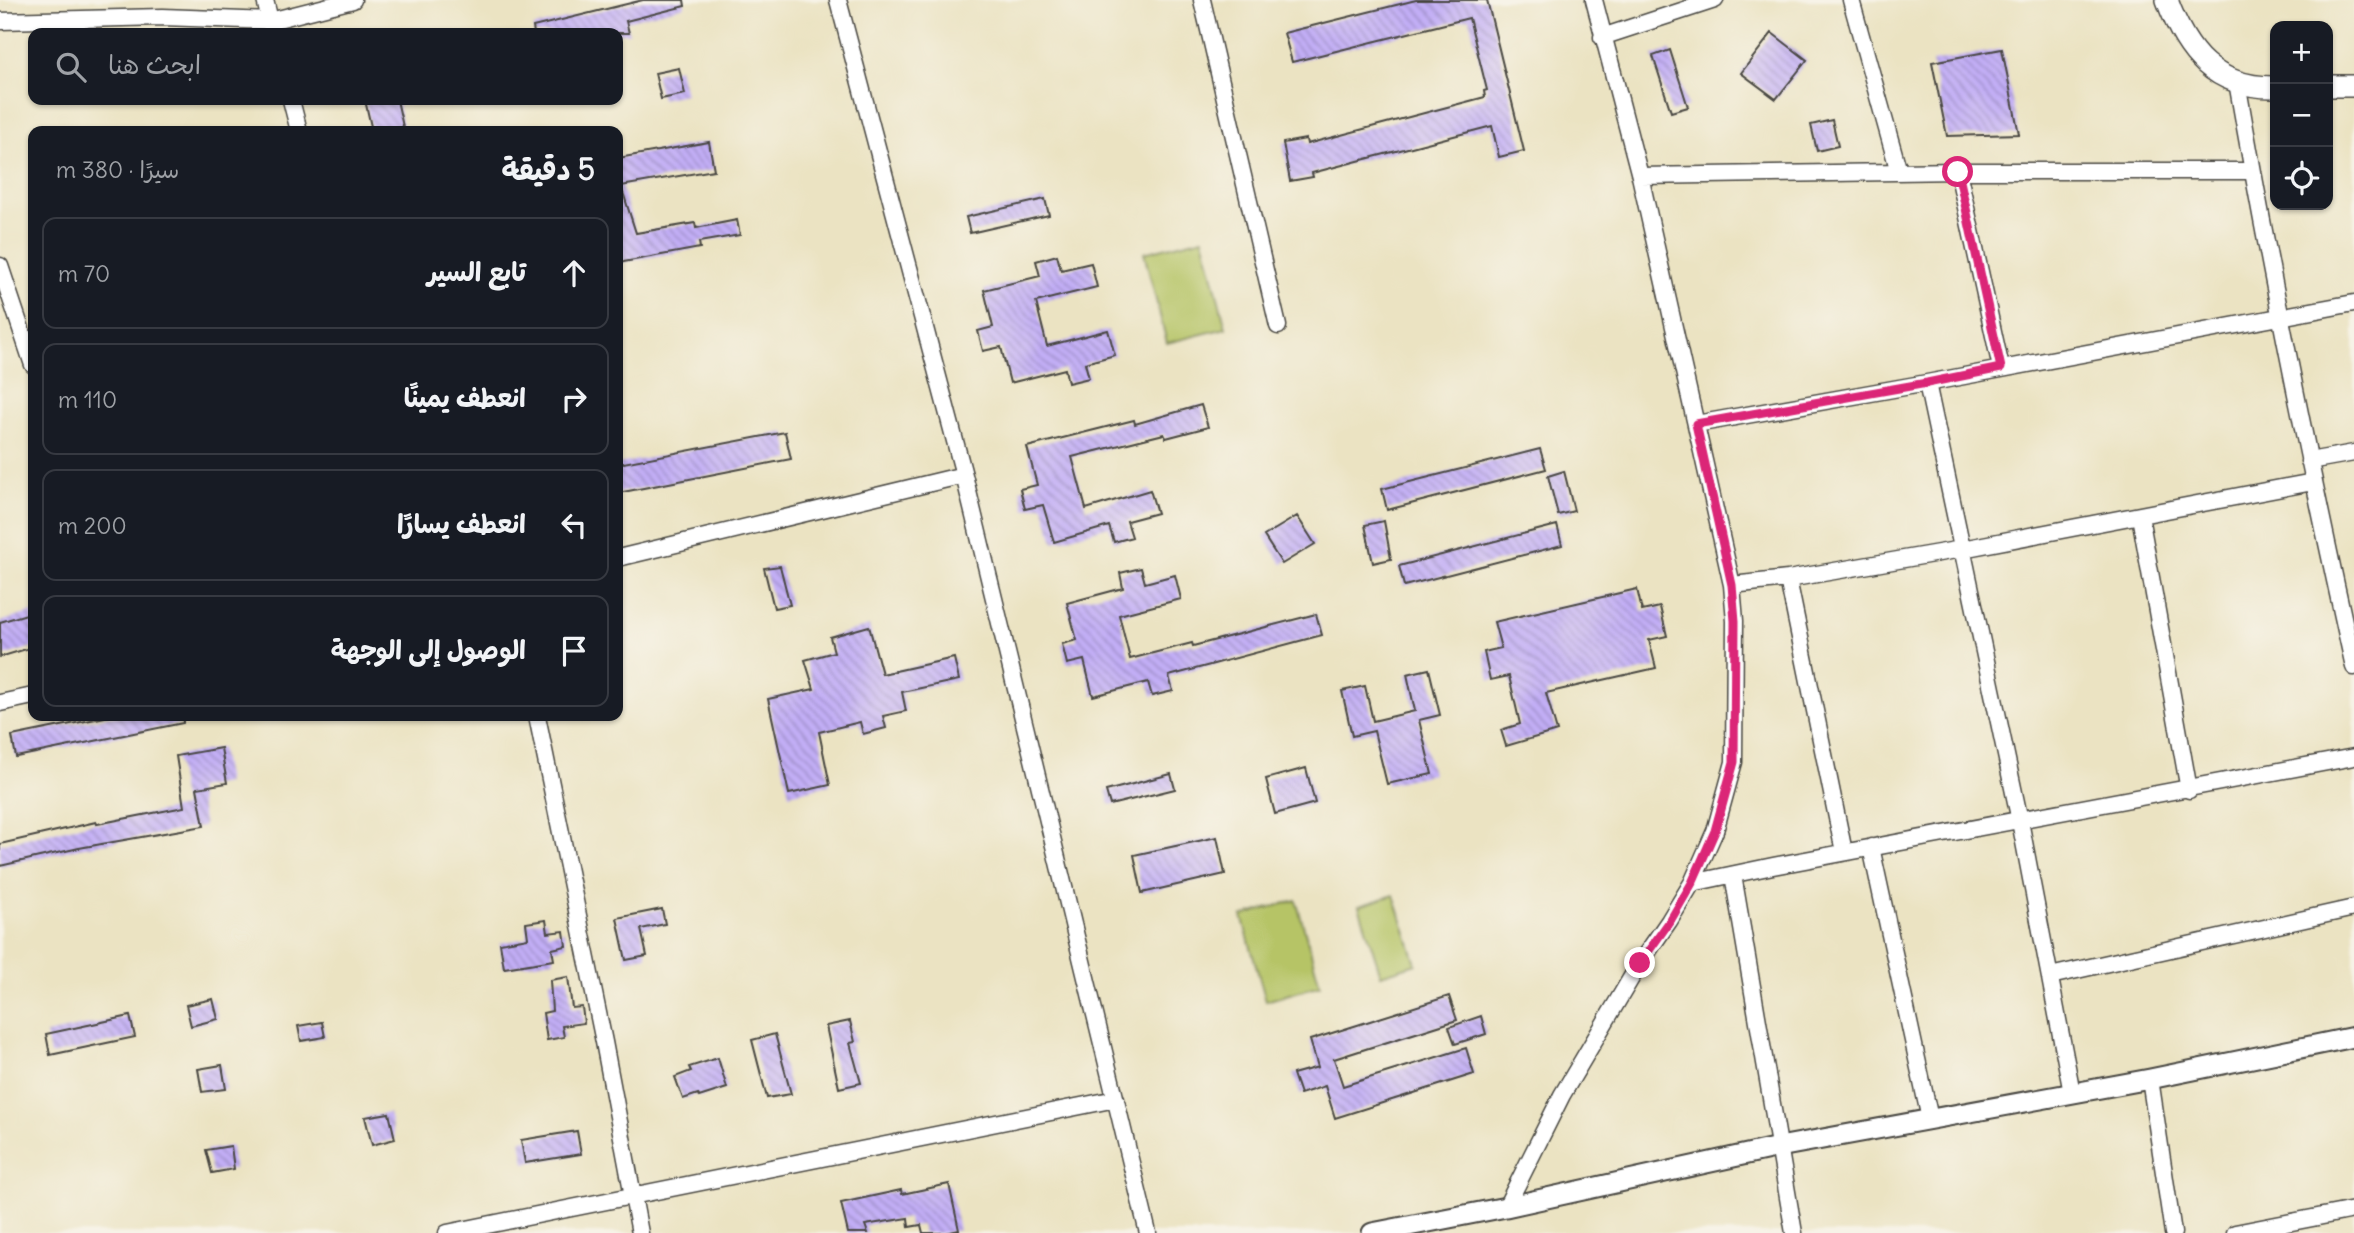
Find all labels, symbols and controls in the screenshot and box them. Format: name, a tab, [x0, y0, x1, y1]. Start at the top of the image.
map controls	[2270, 21, 2333, 210]
button: +	[2270, 21, 2333, 84]
search box	[28, 28, 623, 105]
icon: search	[52, 48, 90, 86]
text: ابحث هنا	[108, 48, 201, 81]
button: −	[2270, 84, 2333, 147]
button: locate	[2270, 147, 2333, 210]
text: 5 دقيقة	[501, 150, 595, 188]
text: سيرًا · 380 m	[56, 155, 179, 184]
route start	[1942, 156, 1973, 187]
icon: ahead	[555, 254, 593, 292]
text: تابع السير	[427, 255, 526, 288]
text: 70 m	[58, 259, 110, 288]
icon: right	[555, 380, 593, 418]
text: انعطف يمينًا	[404, 381, 526, 414]
text: 110 m	[58, 385, 117, 414]
icon: left	[555, 506, 593, 544]
text: انعطف يسارًا	[397, 507, 526, 540]
text: 200 m	[58, 511, 127, 540]
icon: arrive	[555, 632, 593, 670]
text: الوصول إلى الوجهة	[331, 633, 526, 666]
route end	[1624, 947, 1655, 978]

